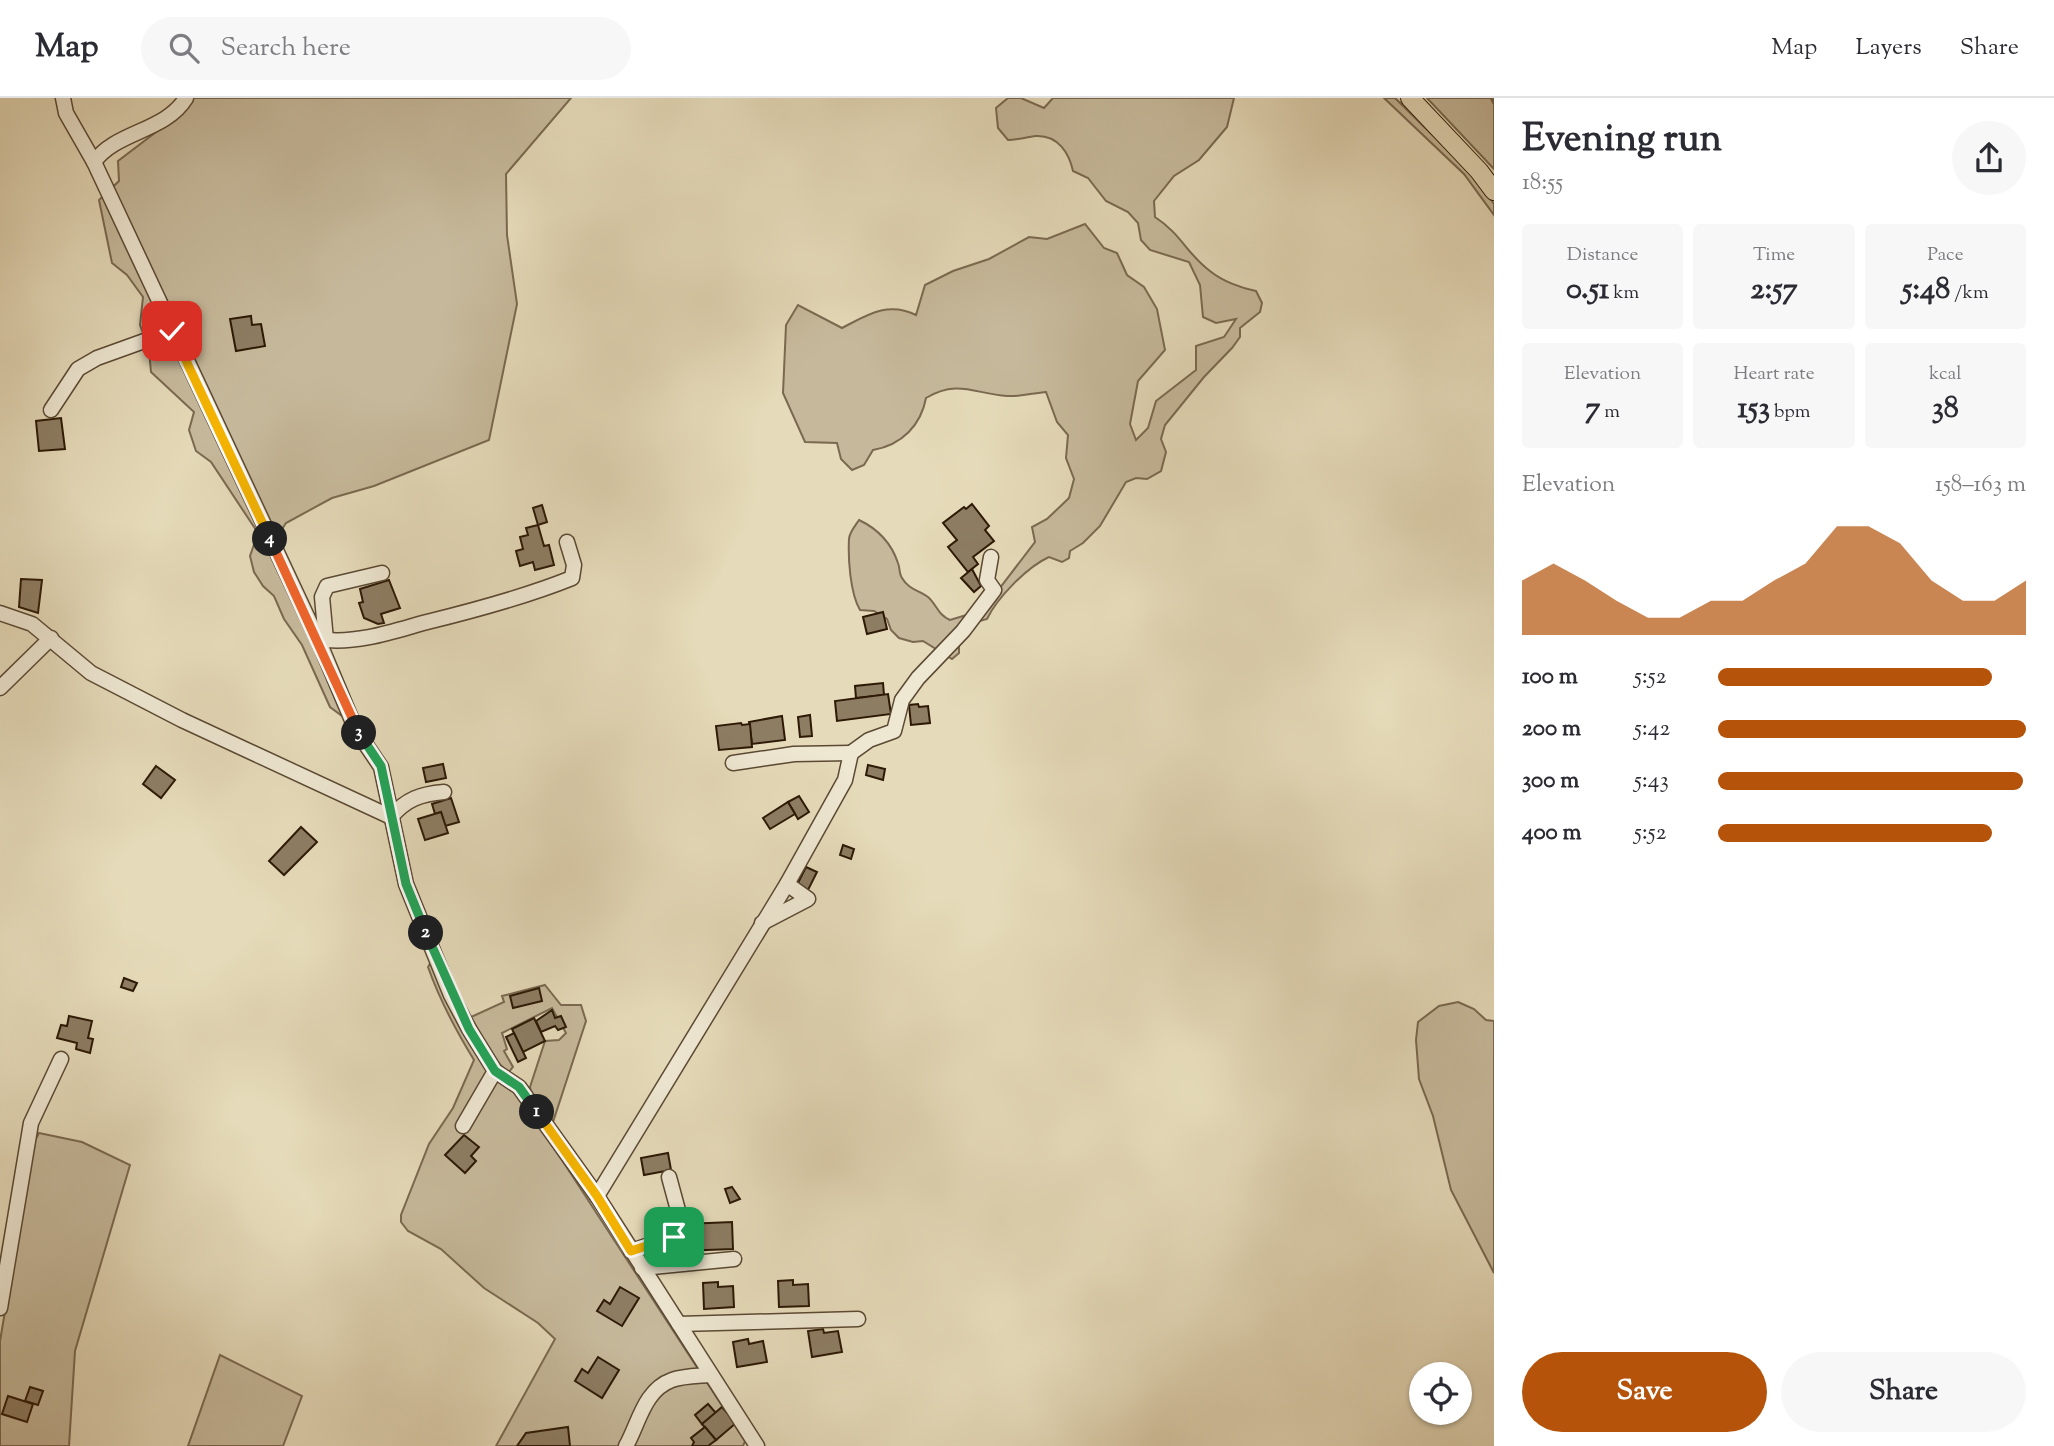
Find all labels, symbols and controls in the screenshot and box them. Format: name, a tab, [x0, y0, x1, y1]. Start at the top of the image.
search box	[141, 17, 631, 80]
text: Map	[35, 24, 99, 72]
icon: search	[165, 29, 203, 67]
text: Search here	[221, 30, 351, 67]
text: Map	[1771, 31, 1817, 65]
text: Layers	[1855, 31, 1922, 65]
text: Share	[1960, 31, 2019, 65]
text: Evening run	[1522, 114, 1722, 168]
button: share	[1952, 121, 2026, 195]
text: 18:55	[1522, 167, 1563, 200]
text: Distance	[1567, 242, 1638, 269]
text: Time	[1753, 242, 1795, 269]
text: Pace	[1927, 242, 1964, 269]
text: 0.51	[1566, 269, 1609, 312]
text: 2:57	[1750, 269, 1798, 312]
text: 5:48	[1902, 269, 1950, 312]
text: km	[1609, 280, 1639, 307]
text: /km	[1950, 280, 1989, 307]
pin	[142, 301, 202, 361]
icon: check	[153, 312, 191, 350]
text: Elevation	[1564, 361, 1641, 388]
text: Heart rate	[1733, 361, 1815, 388]
text: kcal	[1929, 361, 1962, 388]
text: 7	[1585, 388, 1600, 431]
text: 153	[1737, 388, 1770, 431]
text: 38	[1932, 388, 1959, 431]
text: m	[1600, 399, 1620, 426]
text: bpm	[1770, 399, 1811, 426]
text: Elevation	[1522, 469, 1615, 502]
text: 158–163 m	[1935, 469, 2026, 502]
pin: 4	[252, 522, 288, 556]
text: 4	[265, 525, 274, 552]
text: 100 m	[1522, 661, 1578, 694]
text: 5:52	[1634, 661, 1666, 694]
text: 200 m	[1522, 713, 1581, 746]
text: 5:42	[1634, 713, 1670, 746]
pin: 3	[342, 716, 376, 750]
text: 3	[355, 719, 362, 746]
text: 300 m	[1522, 765, 1579, 798]
text: 5:43	[1634, 765, 1669, 798]
text: 400 m	[1522, 817, 1582, 850]
text: 5:52	[1634, 817, 1666, 850]
pin: 2	[408, 916, 444, 950]
text: 2	[421, 919, 430, 946]
pin: 1	[520, 1094, 554, 1130]
text: 1	[533, 1098, 540, 1125]
pin	[644, 1207, 704, 1267]
icon: arrive	[655, 1218, 693, 1256]
button: Save	[1522, 1352, 1767, 1432]
button: Share	[1781, 1352, 2026, 1432]
map controls	[1409, 1362, 1472, 1425]
button: locate	[1409, 1362, 1472, 1425]

